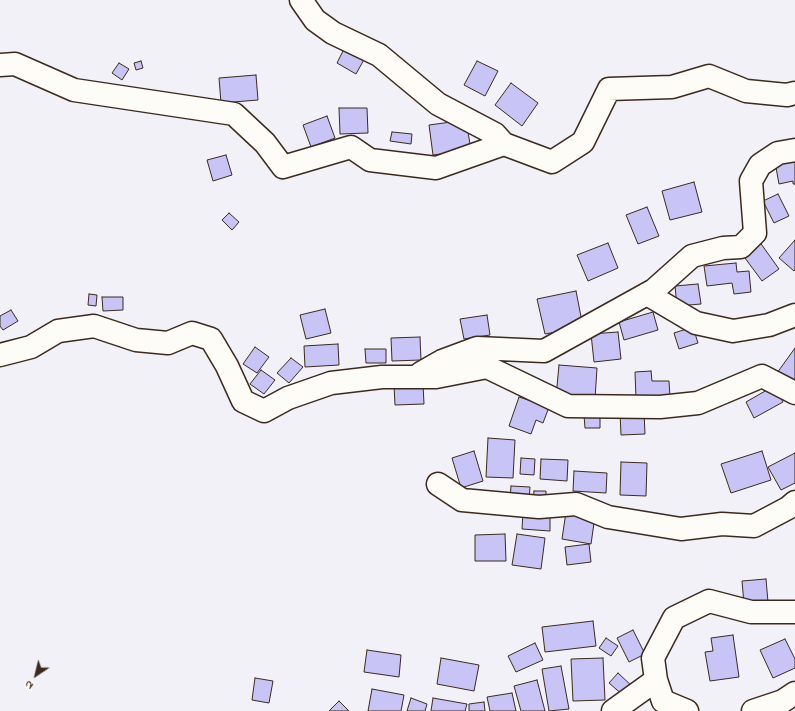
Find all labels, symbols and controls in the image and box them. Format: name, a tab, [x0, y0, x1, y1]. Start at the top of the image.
north arrow	[16, 655, 56, 695]
text: N	[21, 676, 37, 694]

